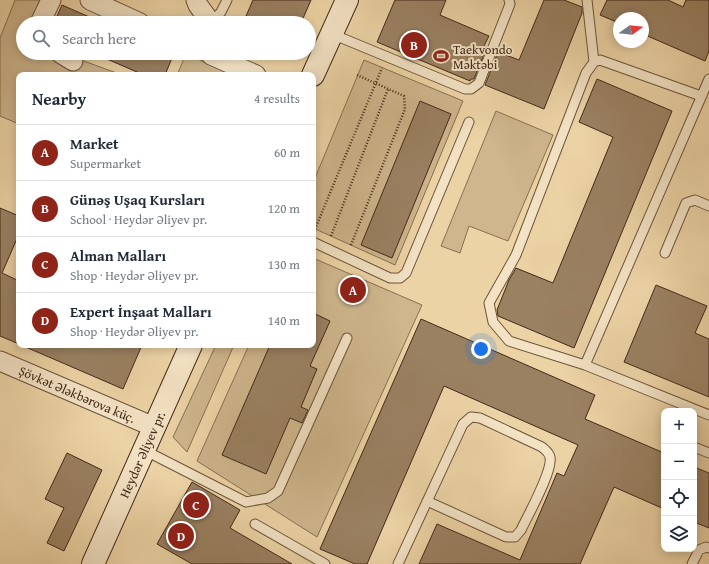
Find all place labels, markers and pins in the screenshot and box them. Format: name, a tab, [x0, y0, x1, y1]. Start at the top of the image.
pin: B	[401, 30, 427, 60]
place label: Taekvondo Məktəbi	[453, 40, 513, 74]
sports icon: Taekvondo Məktəbi	[432, 47, 450, 65]
pin: A	[340, 275, 366, 305]
pin: C	[183, 490, 209, 520]
pin: D	[168, 521, 194, 551]

